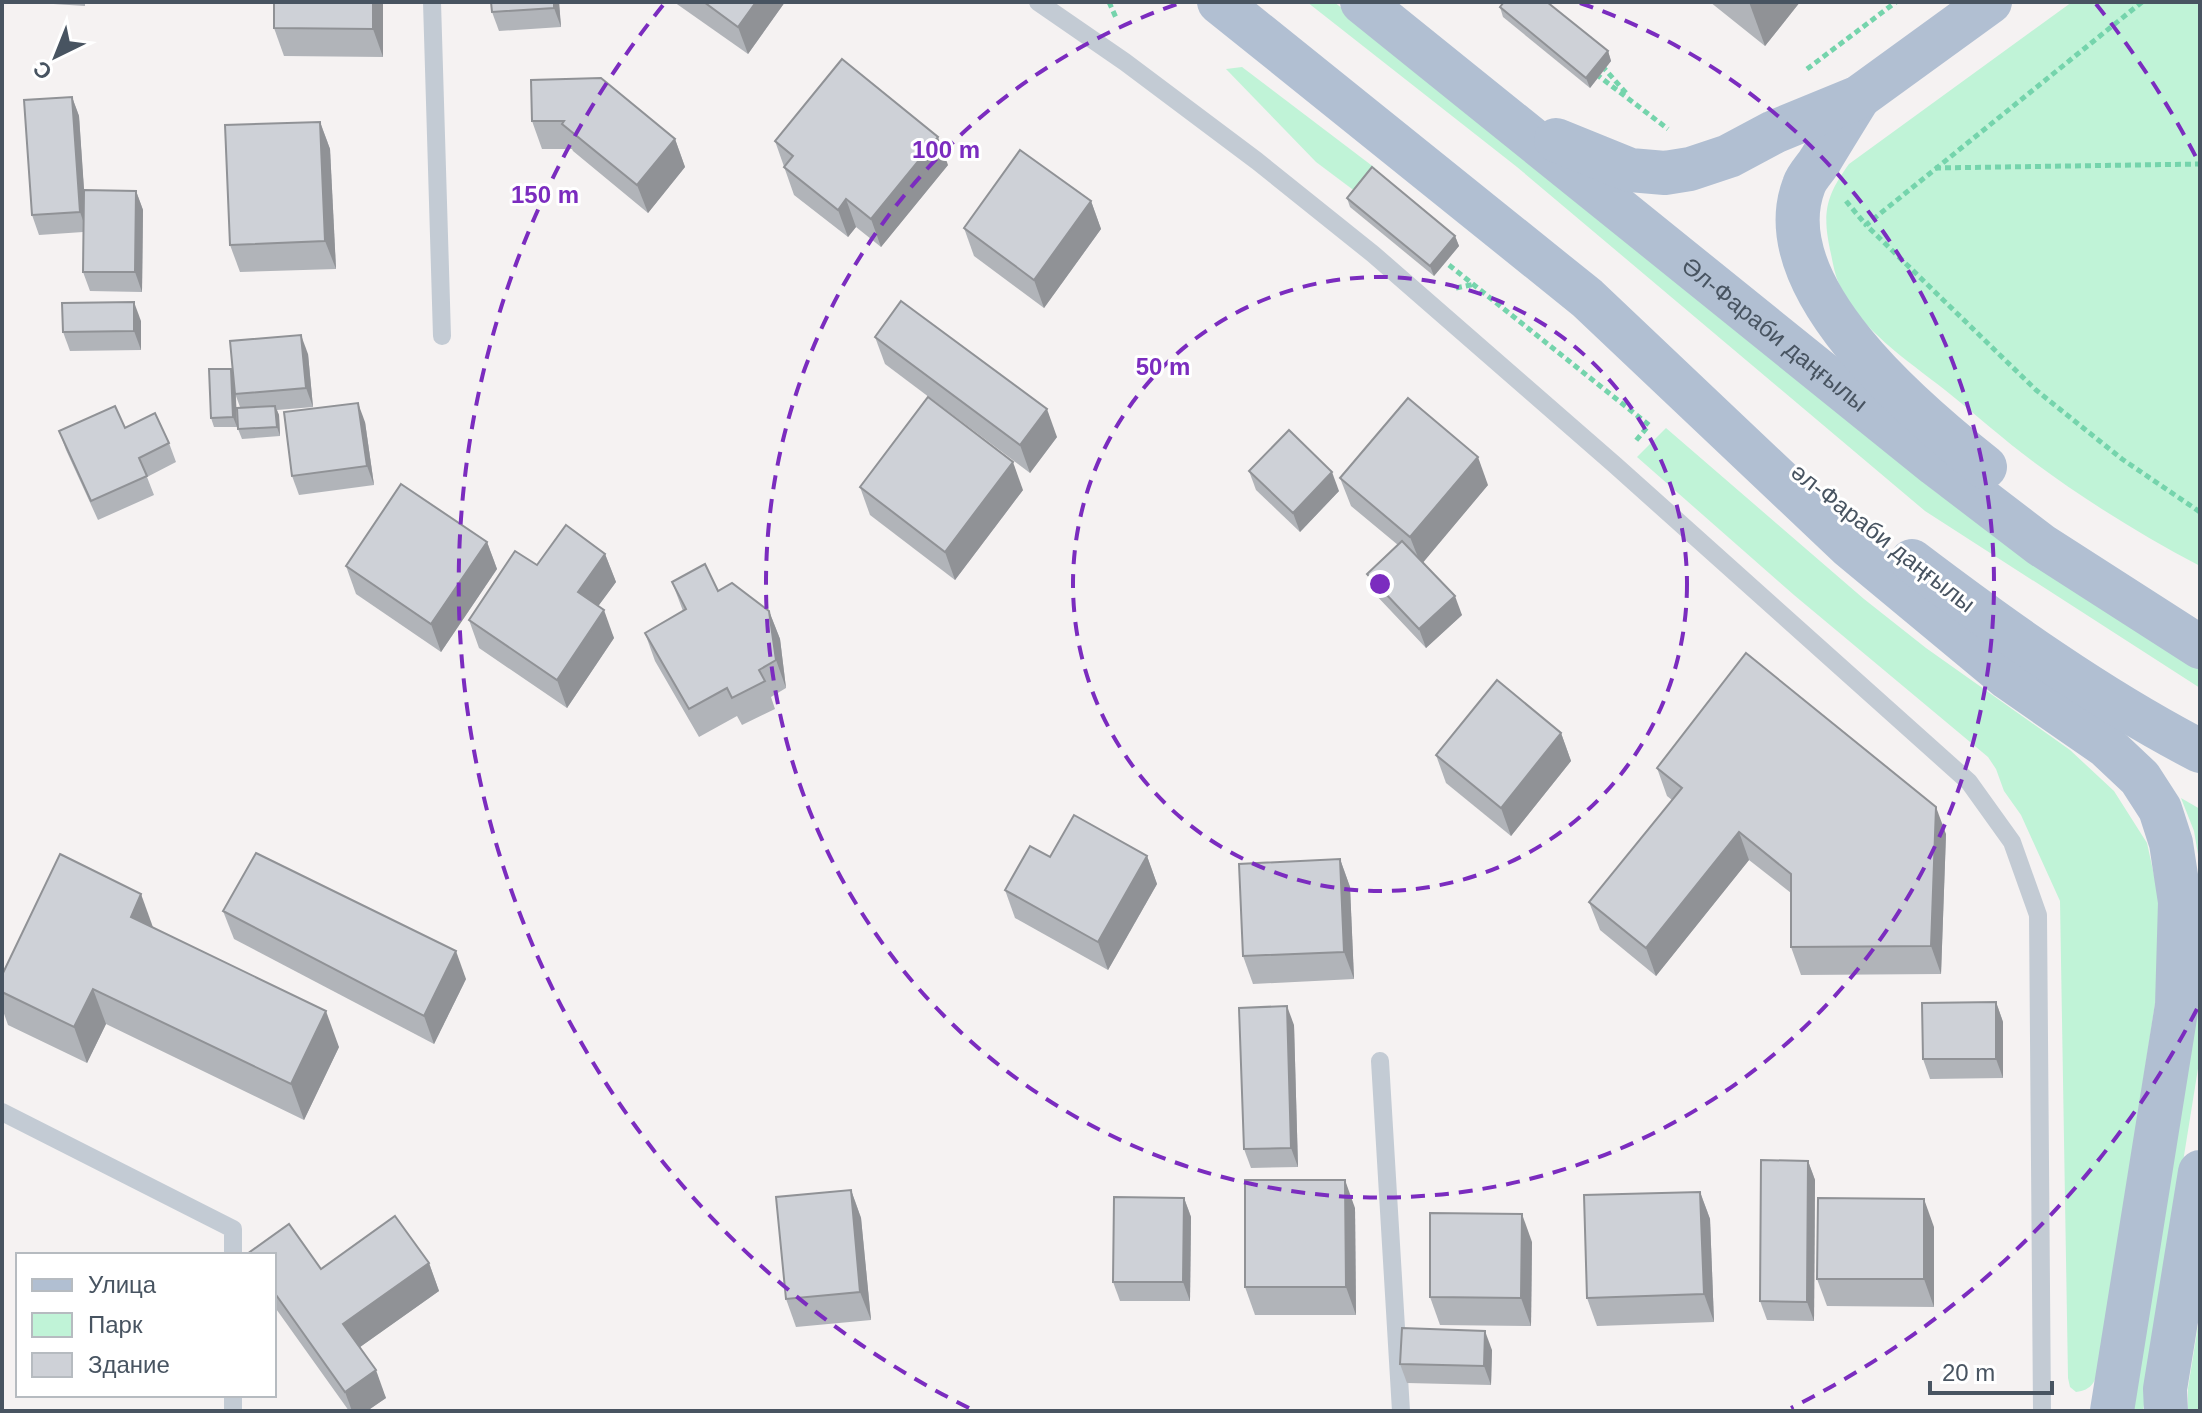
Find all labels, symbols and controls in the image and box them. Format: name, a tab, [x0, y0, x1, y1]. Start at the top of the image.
north arrow	[16, 16, 96, 96]
text: С	[28, 56, 57, 85]
text: 100 m	[912, 136, 980, 163]
text: 150 m	[511, 181, 579, 208]
street label: Әл-Фараби даңғылы	[1677, 252, 1873, 417]
text: 50 m	[1136, 353, 1190, 380]
street label: әл-Фараби даңғылы	[1786, 458, 1980, 618]
centre of rings	[1366, 570, 1394, 598]
legend	[16, 1253, 276, 1397]
text: Улица	[88, 1271, 157, 1298]
text: Парк	[88, 1311, 143, 1338]
scale bar	[1930, 1345, 2052, 1395]
text: Здание	[88, 1351, 170, 1378]
text: 20 m	[1942, 1359, 1995, 1386]

